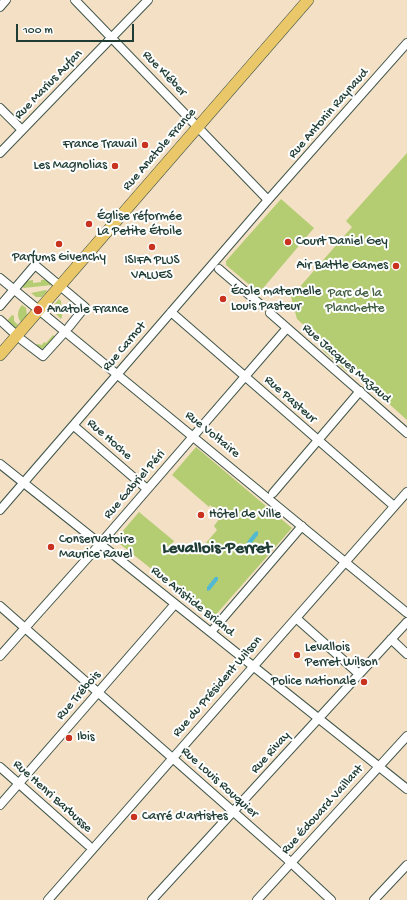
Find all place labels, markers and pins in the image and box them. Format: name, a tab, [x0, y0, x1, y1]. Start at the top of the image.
place label: France Travail	[63, 137, 137, 153]
marker: France Travail	[140, 140, 150, 150]
place label: Les Magnolias	[33, 158, 107, 174]
marker: Les Magnolias	[110, 161, 120, 171]
place label: Église réformée La Petite Étoile	[97, 209, 182, 240]
marker: Église réformée La Petite Étoile	[84, 219, 94, 229]
place label: Court Daniel Gey	[296, 234, 388, 250]
marker: Court Daniel Gey	[283, 237, 293, 247]
marker: Parfums Givenchy	[54, 239, 64, 249]
marker: ISIFA PLUS VALUES	[147, 242, 157, 252]
place label: Parfums Givenchy	[12, 250, 106, 266]
place label: ISIFA PLUS VALUES	[124, 253, 180, 284]
place label: Air Battle Games	[297, 258, 388, 274]
marker: Air Battle Games	[391, 261, 401, 271]
place label: École maternelle Louis Pasteur	[231, 284, 321, 315]
marker: École maternelle Louis Pasteur	[218, 294, 228, 304]
place label: Anatole France	[47, 302, 129, 318]
marker: Anatole France	[32, 304, 44, 316]
place label: Hôtel de Ville	[209, 507, 281, 523]
marker: Hôtel de Ville	[196, 510, 206, 520]
place label: Conservatoire Maurice Ravel	[59, 532, 134, 563]
marker: Conservatoire Maurice Ravel	[46, 542, 56, 552]
place label: Levallois Perret Wilson	[305, 640, 378, 671]
marker: Levallois Perret Wilson	[292, 650, 302, 660]
place label: Police nationale	[271, 674, 356, 690]
marker: Police nationale	[359, 677, 369, 687]
place label: Ibis	[77, 730, 95, 746]
marker: Ibis	[64, 733, 74, 743]
place label: Carré d'artistes	[142, 809, 228, 825]
marker: Carré d'artistes	[129, 812, 139, 822]

